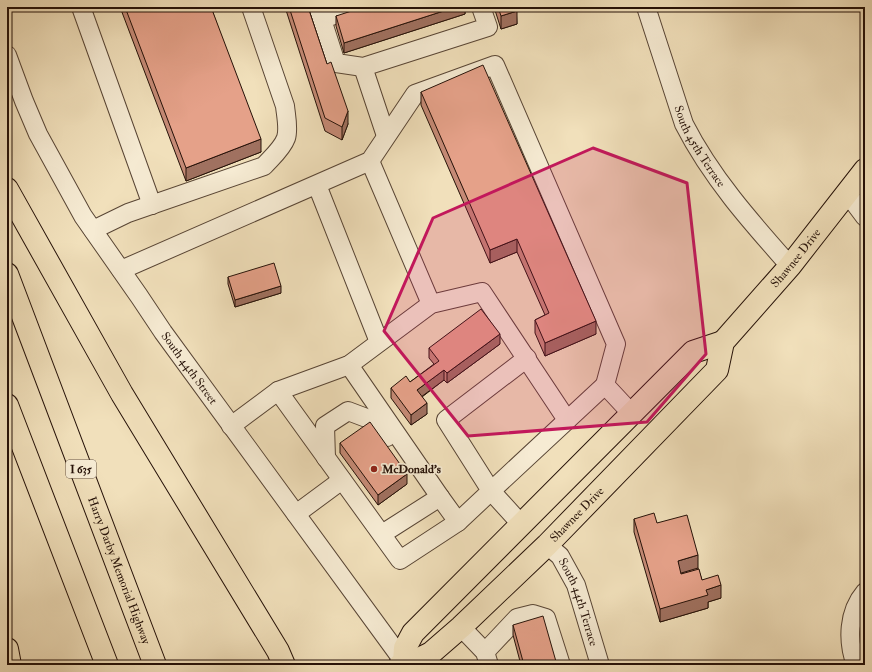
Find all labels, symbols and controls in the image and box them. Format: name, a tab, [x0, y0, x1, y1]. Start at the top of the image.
street label: South 45th Terrace	[671, 104, 729, 190]
street label: Shawnee Drive	[767, 226, 824, 290]
street label: South 44th Street	[158, 329, 221, 407]
road number: I 635	[66, 460, 96, 478]
place label: McDonald's	[381, 462, 441, 477]
marker: McDonald's	[369, 464, 379, 474]
street label: Shawnee Drive	[546, 484, 607, 545]
street label: Harry Darby Memorial Highway	[84, 495, 154, 647]
street label: South 44th Terrace	[555, 555, 601, 648]

